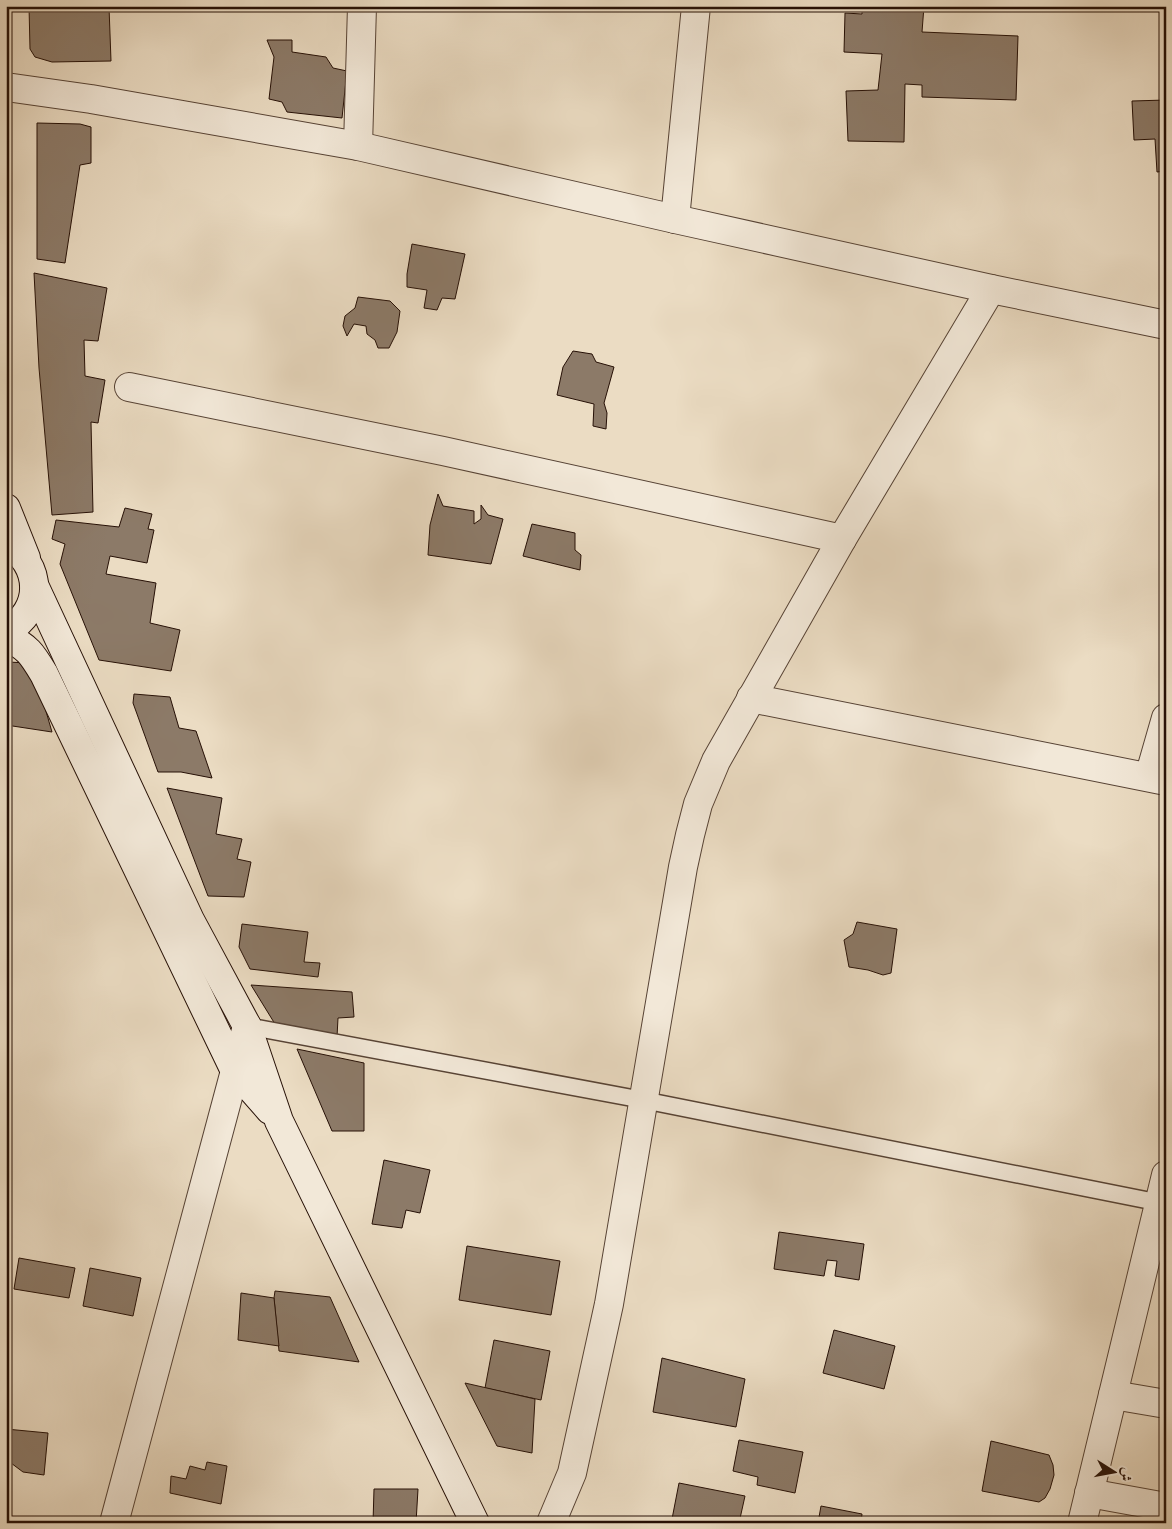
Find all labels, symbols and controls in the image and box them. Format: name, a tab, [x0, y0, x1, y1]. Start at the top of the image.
north arrow	[1090, 1446, 1140, 1496]
text: ش	[1115, 1466, 1136, 1483]

